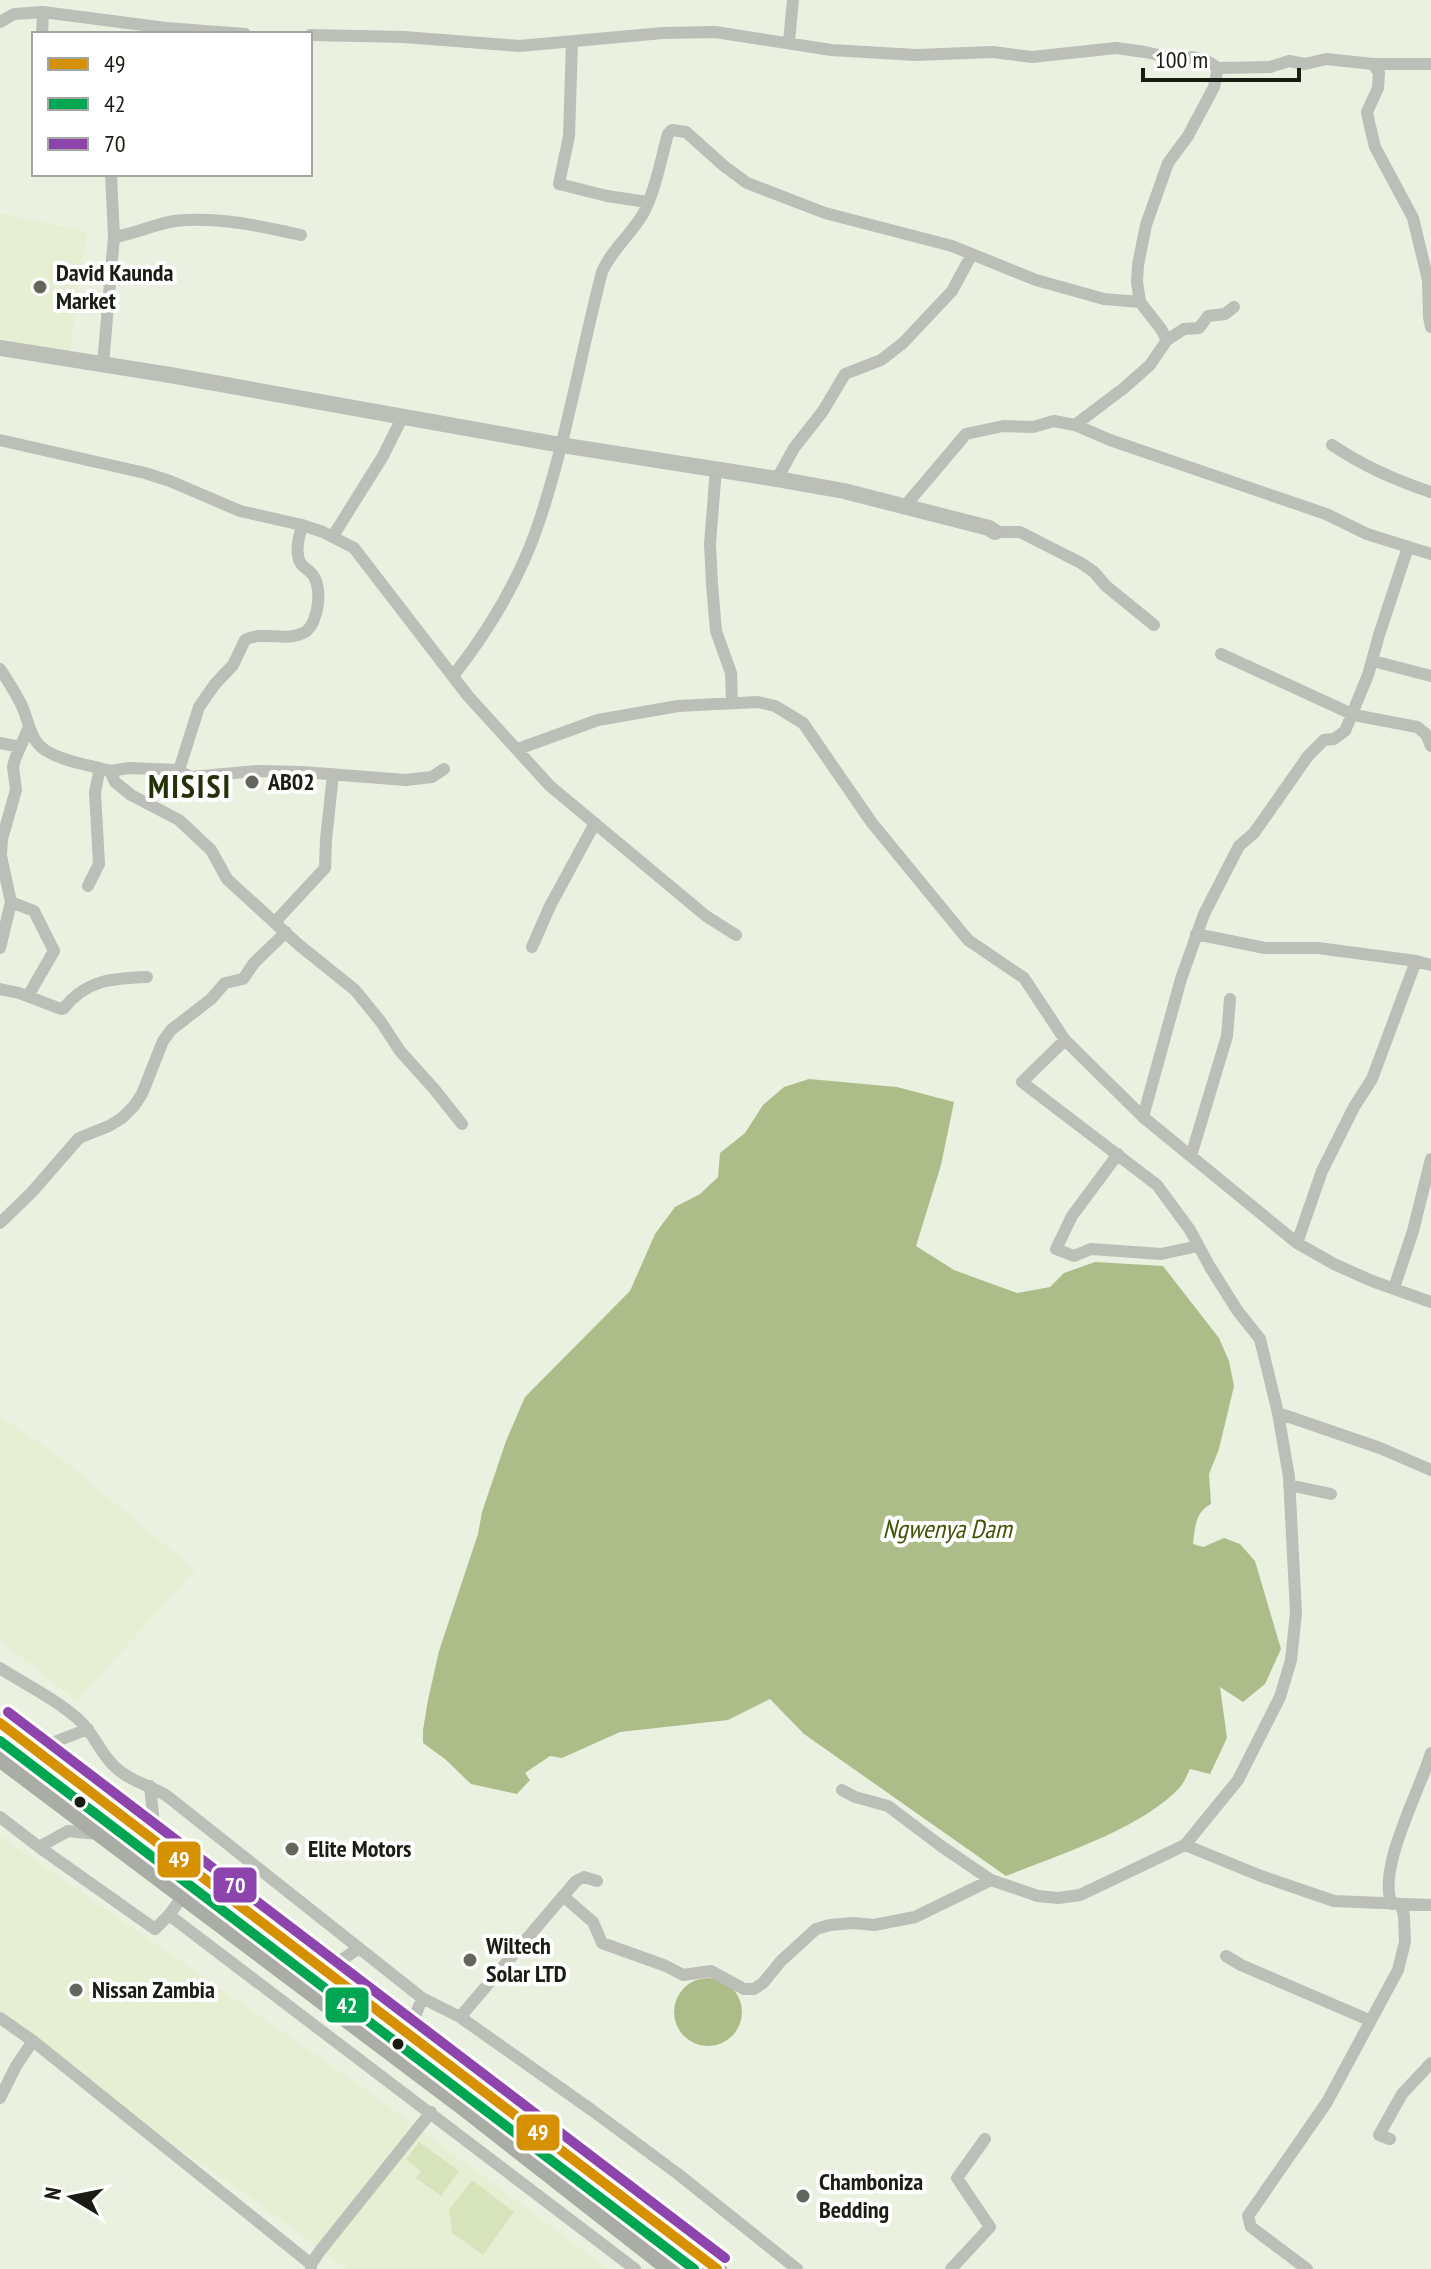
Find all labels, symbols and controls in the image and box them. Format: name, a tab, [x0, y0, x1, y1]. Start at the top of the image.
legend	[32, 32, 312, 176]
scale bar	[1143, 32, 1299, 82]
text: 100 m	[1155, 44, 1208, 75]
text: 49	[104, 48, 126, 79]
text: 42	[104, 88, 126, 119]
text: 70	[104, 128, 126, 159]
place label: David Kaunda Market	[56, 257, 174, 316]
marker: David Kaunda Market	[31, 278, 49, 296]
district label: MISISI	[148, 765, 232, 807]
place label: AB02	[267, 766, 315, 797]
marker: AB02	[243, 773, 261, 791]
water label: Ngwenya Dam	[882, 1512, 1014, 1545]
unlabelled marker	[72, 1794, 88, 1810]
place label: Elite Motors	[308, 1833, 411, 1864]
line badge: 49	[156, 1840, 202, 1879]
marker: Elite Motors	[283, 1840, 301, 1858]
text: 49	[168, 1845, 190, 1873]
line badge: 70	[212, 1866, 258, 1904]
text: 70	[224, 1871, 246, 1899]
place label: Wiltech Solar LTD	[485, 1930, 567, 1989]
marker: Wiltech Solar LTD	[461, 1951, 479, 1969]
place label: Nissan Zambia	[92, 1974, 215, 2005]
marker: Nissan Zambia	[67, 1981, 85, 1999]
line badge: 42	[324, 1986, 370, 2024]
text: 42	[336, 1991, 358, 2019]
unlabelled marker	[390, 2036, 406, 2052]
line badge: 49	[515, 2113, 561, 2152]
text: 49	[527, 2118, 549, 2146]
north arrow	[32, 2157, 112, 2237]
place label: Chamboniza Bedding	[819, 2166, 923, 2225]
text: N	[37, 2185, 67, 2202]
marker: Chamboniza Bedding	[794, 2187, 812, 2205]

